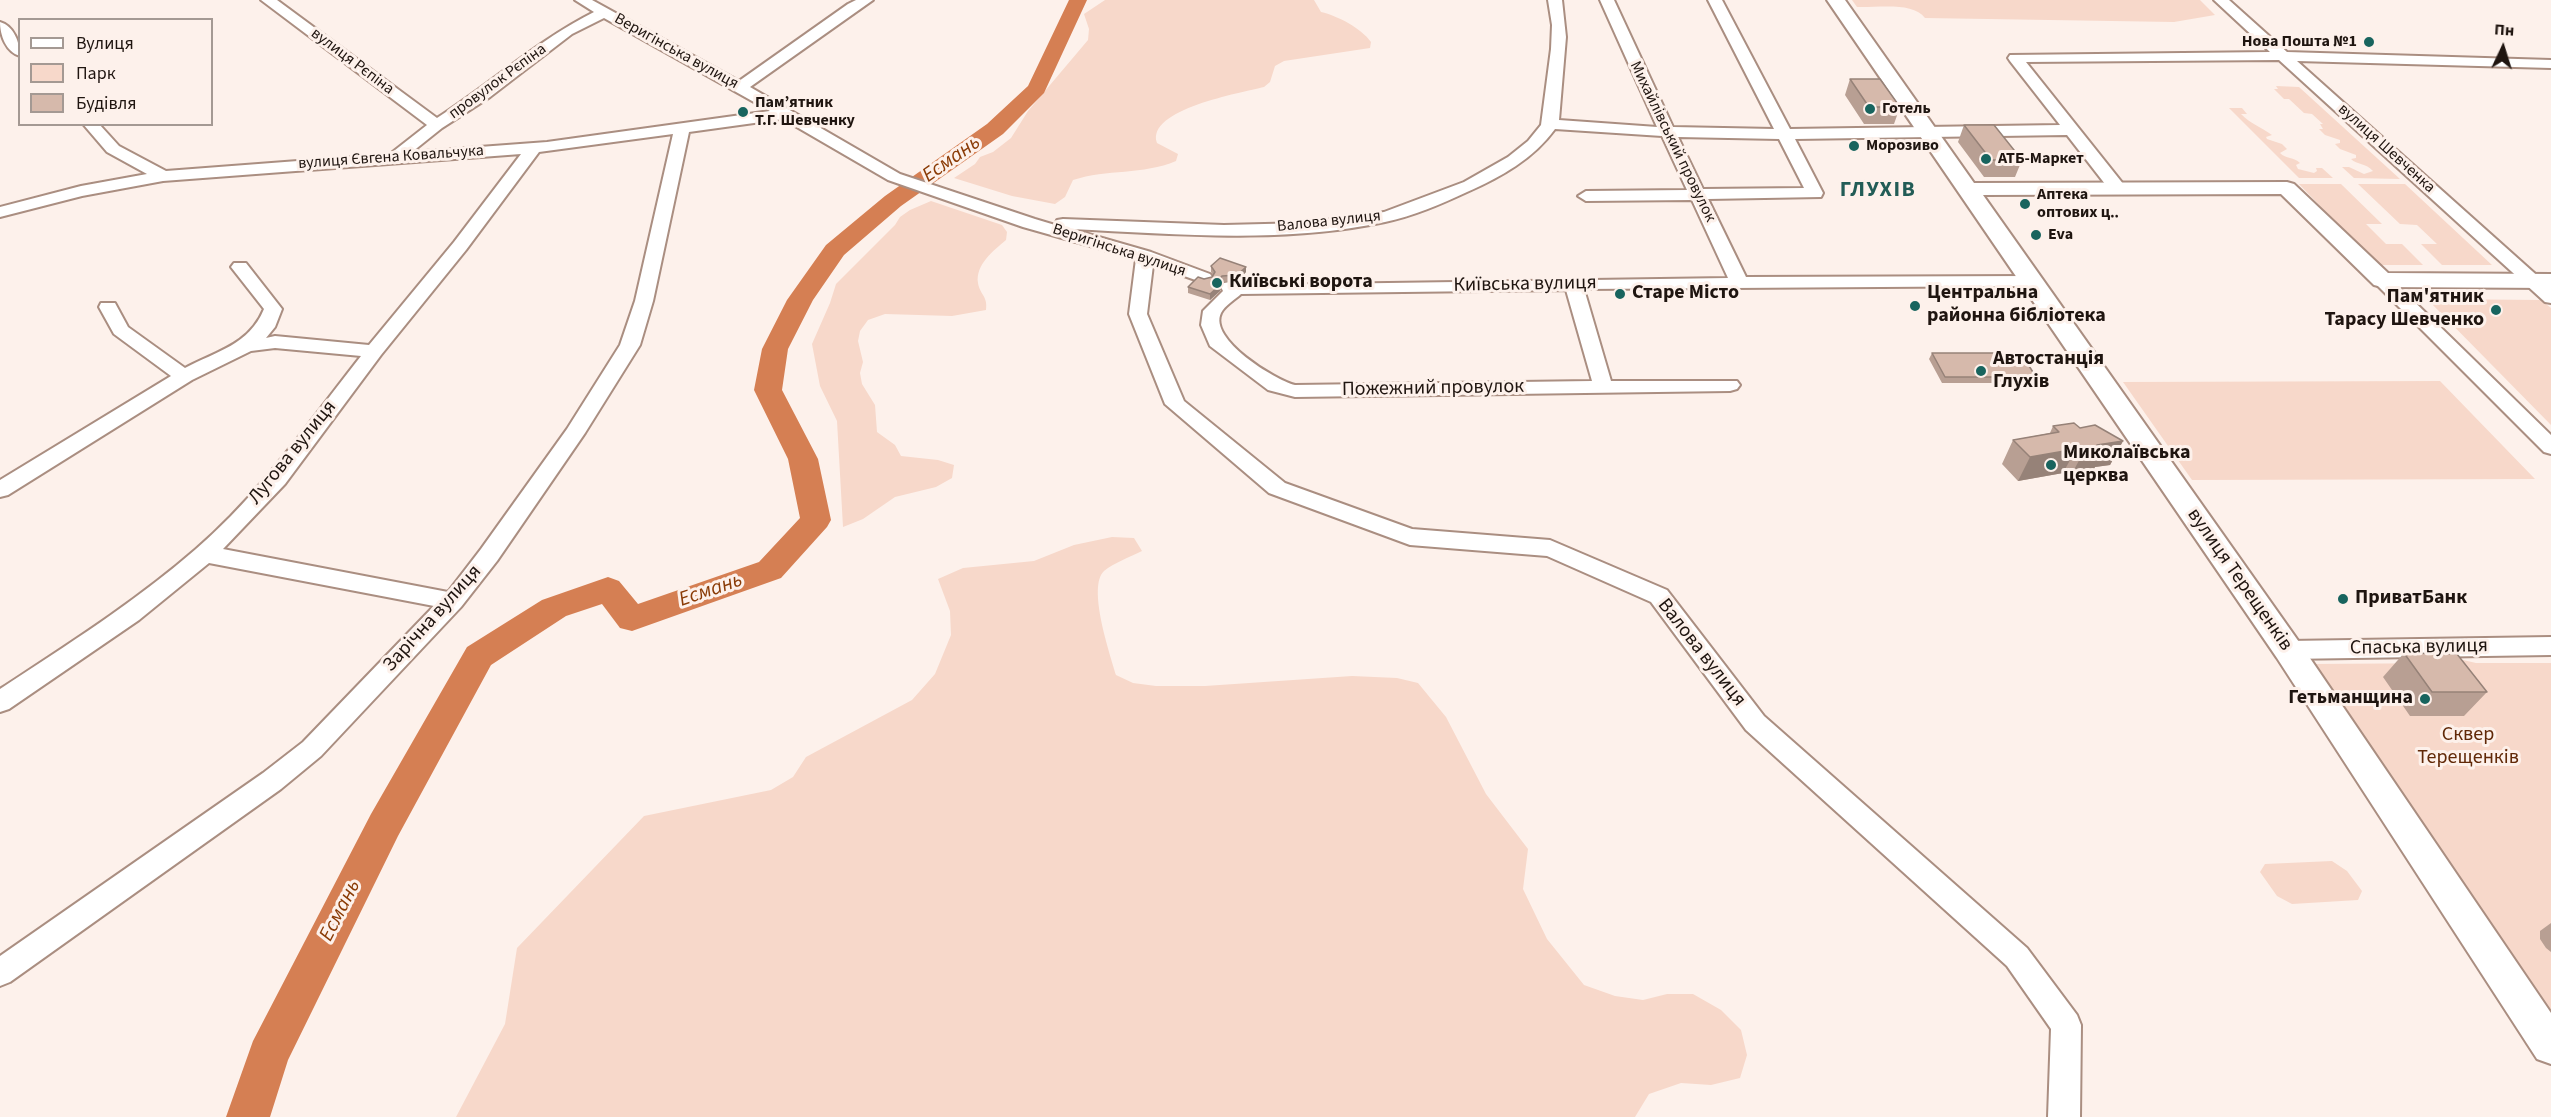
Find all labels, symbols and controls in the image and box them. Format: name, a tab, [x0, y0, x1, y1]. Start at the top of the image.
street label: Веригінська вулиця	[611, 10, 741, 94]
legend	[18, 18, 213, 126]
north arrow	[2473, 18, 2533, 78]
text: Пн	[2494, 18, 2515, 42]
street label: вулиця Рєпіна	[307, 25, 397, 99]
text: Вулиця	[76, 31, 134, 56]
place label: Нова Пошта №1	[2242, 32, 2357, 52]
marker: Нова Пошта №1	[2362, 35, 2376, 49]
street label: провулок Рєпіна	[445, 40, 551, 124]
street label: Михайлівський провулок	[1625, 58, 1719, 226]
text: Парк	[76, 61, 116, 86]
text: Будівля	[76, 91, 136, 116]
place label: Пам’ятник Т.Г. Шевченку	[755, 93, 855, 131]
place label: Готель	[1882, 99, 1931, 119]
street label: вулиця Шевченка	[2333, 100, 2439, 198]
marker: Готель	[1863, 102, 1877, 116]
marker: Пам’ятник Т.Г. Шевченку	[736, 105, 750, 119]
water label: Есмань	[918, 131, 986, 189]
place label: Морозиво	[1866, 136, 1939, 156]
marker: Морозиво	[1847, 139, 1861, 153]
street label: вулиця Євгена Ковальчука	[298, 142, 484, 174]
place label: АТБ-Маркет	[1998, 149, 2084, 169]
marker: АТБ-Маркет	[1979, 152, 1993, 166]
district label: ГЛУХІВ	[1840, 178, 1916, 204]
place label: Аптека оптових ц‥	[2037, 185, 2119, 223]
marker: Аптека оптових ц‥	[2018, 197, 2032, 211]
street label: Валова вулиця	[1276, 207, 1382, 237]
street label: Веригінська вулиця	[1050, 220, 1188, 282]
place label: Eva	[2048, 225, 2073, 245]
marker: Eva	[2029, 228, 2043, 242]
place label: Київські ворота	[1229, 271, 1373, 295]
street label: Київська вулиця	[1453, 272, 1597, 298]
marker: Київські ворота	[1210, 276, 1224, 290]
place label: Старе Місто	[1632, 282, 1739, 306]
place label: Центральна районна бібліотека	[1927, 282, 2106, 329]
place label: Пам'ятник Тарасу Шевченко	[2325, 286, 2484, 333]
marker: Старе Місто	[1613, 287, 1627, 301]
marker: Центральна районна бібліотека	[1908, 299, 1922, 313]
marker: Пам'ятник Тарасу Шевченко	[2489, 303, 2503, 317]
place label: Автостанція Глухів	[1993, 348, 2104, 395]
marker: Автостанція Глухів	[1974, 364, 1988, 378]
street label: Пожежний провулок	[1342, 375, 1524, 403]
street label: Лугова вулиця	[244, 396, 342, 510]
place label: Миколаївська церква	[2063, 442, 2190, 489]
marker: Миколаївська церква	[2044, 458, 2058, 472]
street label: вулиця Терещенків	[2181, 504, 2297, 656]
street label: Зарічна вулиця	[379, 561, 487, 677]
water label: Есмань	[676, 568, 746, 614]
place label: ПриватБанк	[2355, 587, 2467, 611]
marker: ПриватБанк	[2336, 592, 2350, 606]
street label: Валова вулиця	[1651, 594, 1751, 712]
street label: Спаська вулиця	[2350, 635, 2488, 661]
place label: Гетьманщина	[2288, 687, 2413, 711]
marker: Гетьманщина	[2418, 692, 2432, 706]
park label: Сквер Терещенків	[2417, 724, 2519, 771]
water label: Есмань	[315, 876, 367, 946]

